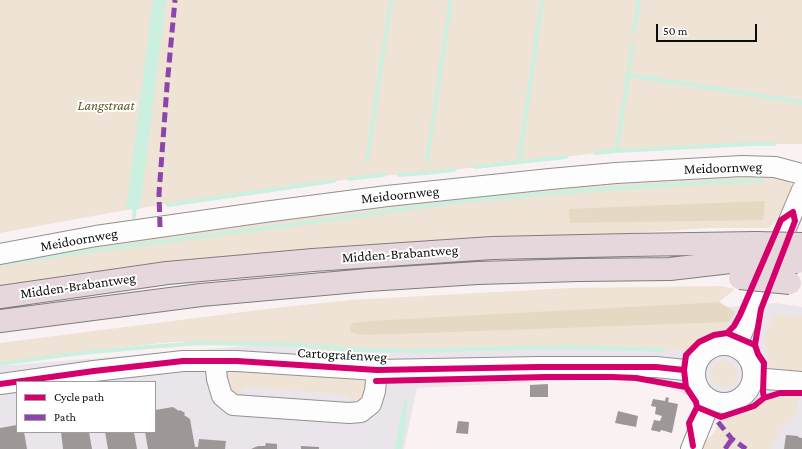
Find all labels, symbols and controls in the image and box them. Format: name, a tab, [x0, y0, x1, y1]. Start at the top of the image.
scale bar	[658, 16, 759, 42]
text: 50 m	[663, 24, 687, 38]
park label: Langstraat	[77, 98, 135, 114]
street label: Meidoornweg	[684, 158, 762, 178]
street label: Meidoornweg	[360, 183, 440, 207]
street label: Meidoornweg	[39, 225, 119, 255]
street label: Midden-Brabantweg	[341, 242, 459, 266]
street label: Midden-Brabantweg	[19, 270, 137, 302]
street label: Cartografenweg	[297, 344, 387, 366]
legend	[16, 381, 156, 433]
text: Cycle path	[54, 390, 104, 404]
text: Path	[54, 410, 76, 424]

